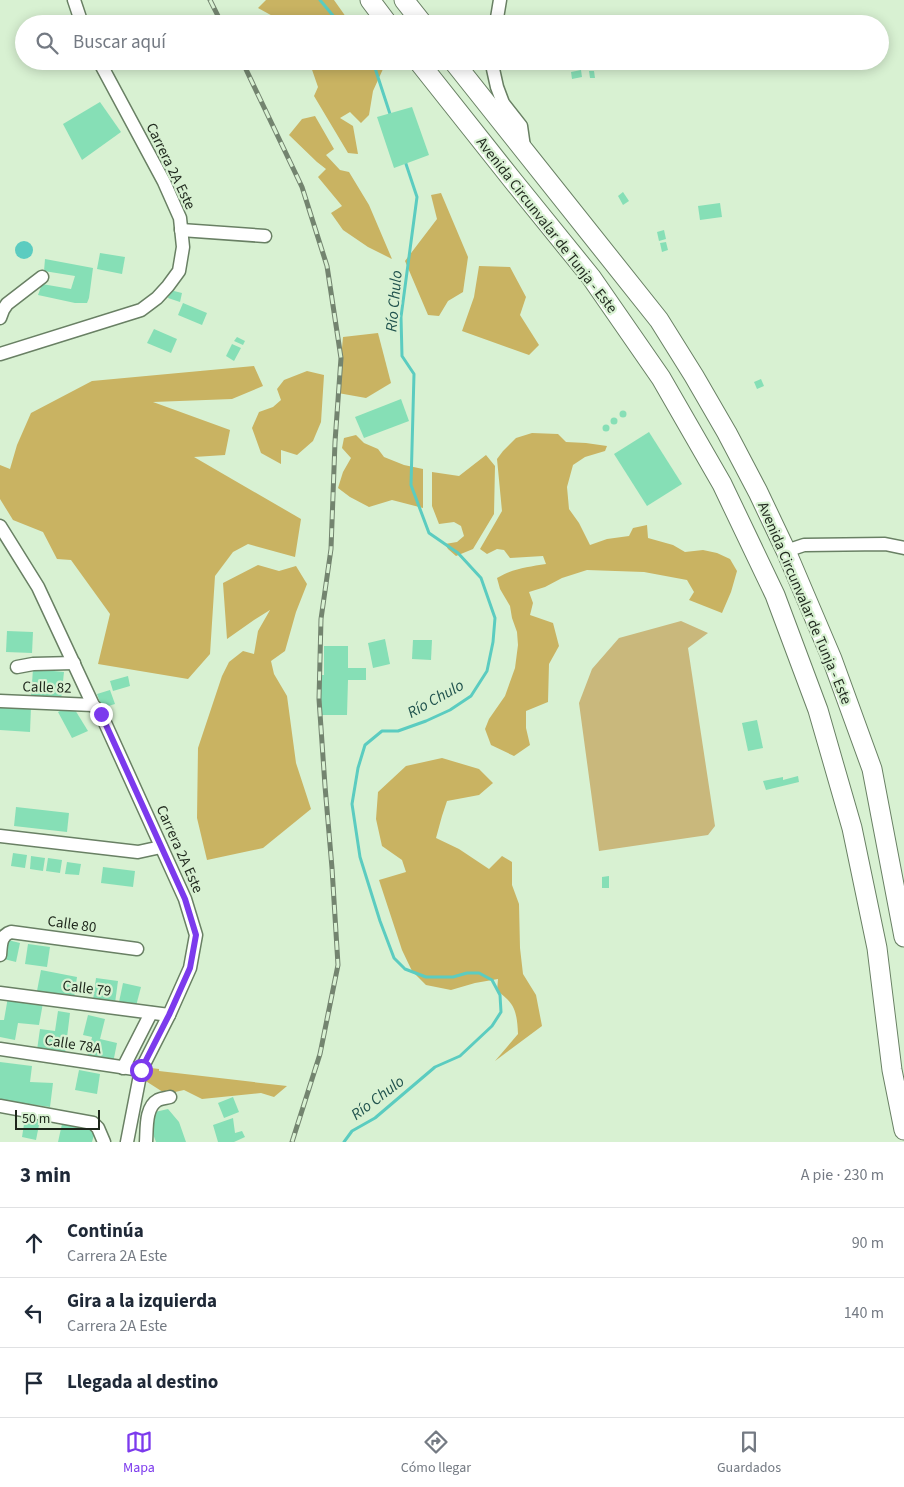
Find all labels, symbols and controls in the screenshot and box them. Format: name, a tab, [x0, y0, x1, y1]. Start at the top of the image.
search box	[15, 15, 889, 70]
icon: search	[33, 29, 61, 57]
text: Buscar aquí	[73, 29, 166, 56]
street label: Carrera 2A Este	[141, 119, 201, 213]
street label: Avenida Circunvalar de Tunja - Este	[471, 133, 622, 318]
water label: Río Chulo	[380, 269, 408, 333]
street label: Avenida Circunvalar de Tunja - Este	[752, 499, 857, 708]
water label: Río Chulo	[403, 674, 468, 723]
street label: Calle 82	[22, 676, 72, 699]
route end	[90, 703, 113, 726]
street label: Carrera 2A Este	[151, 802, 208, 896]
street label: Calle 80	[46, 911, 98, 938]
street label: Calle 79	[61, 975, 113, 1002]
street label: Calle 78A	[43, 1030, 104, 1059]
route start	[130, 1059, 153, 1082]
water label: Río Chulo	[346, 1070, 409, 1125]
scale bar	[15, 1107, 100, 1130]
text: 50 m	[22, 1109, 50, 1129]
text: 3 min	[20, 1160, 71, 1190]
text: A pie · 230 m	[801, 1164, 884, 1186]
text: Continúa	[67, 1218, 144, 1245]
icon: ahead	[20, 1229, 48, 1257]
text: 90 m	[852, 1232, 884, 1254]
text: Carrera 2A Este	[67, 1245, 167, 1267]
text: Gira a la izquierda	[67, 1288, 217, 1315]
icon: left	[20, 1299, 48, 1327]
text: 140 m	[844, 1302, 884, 1324]
text: Carrera 2A Este	[67, 1315, 167, 1337]
icon: arrive	[20, 1369, 48, 1397]
text: Llegada al destino	[67, 1369, 218, 1396]
tab: Mapa	[123, 1428, 155, 1478]
tab: Cómo llegar	[401, 1428, 471, 1478]
tab: Guardados	[717, 1428, 781, 1478]

